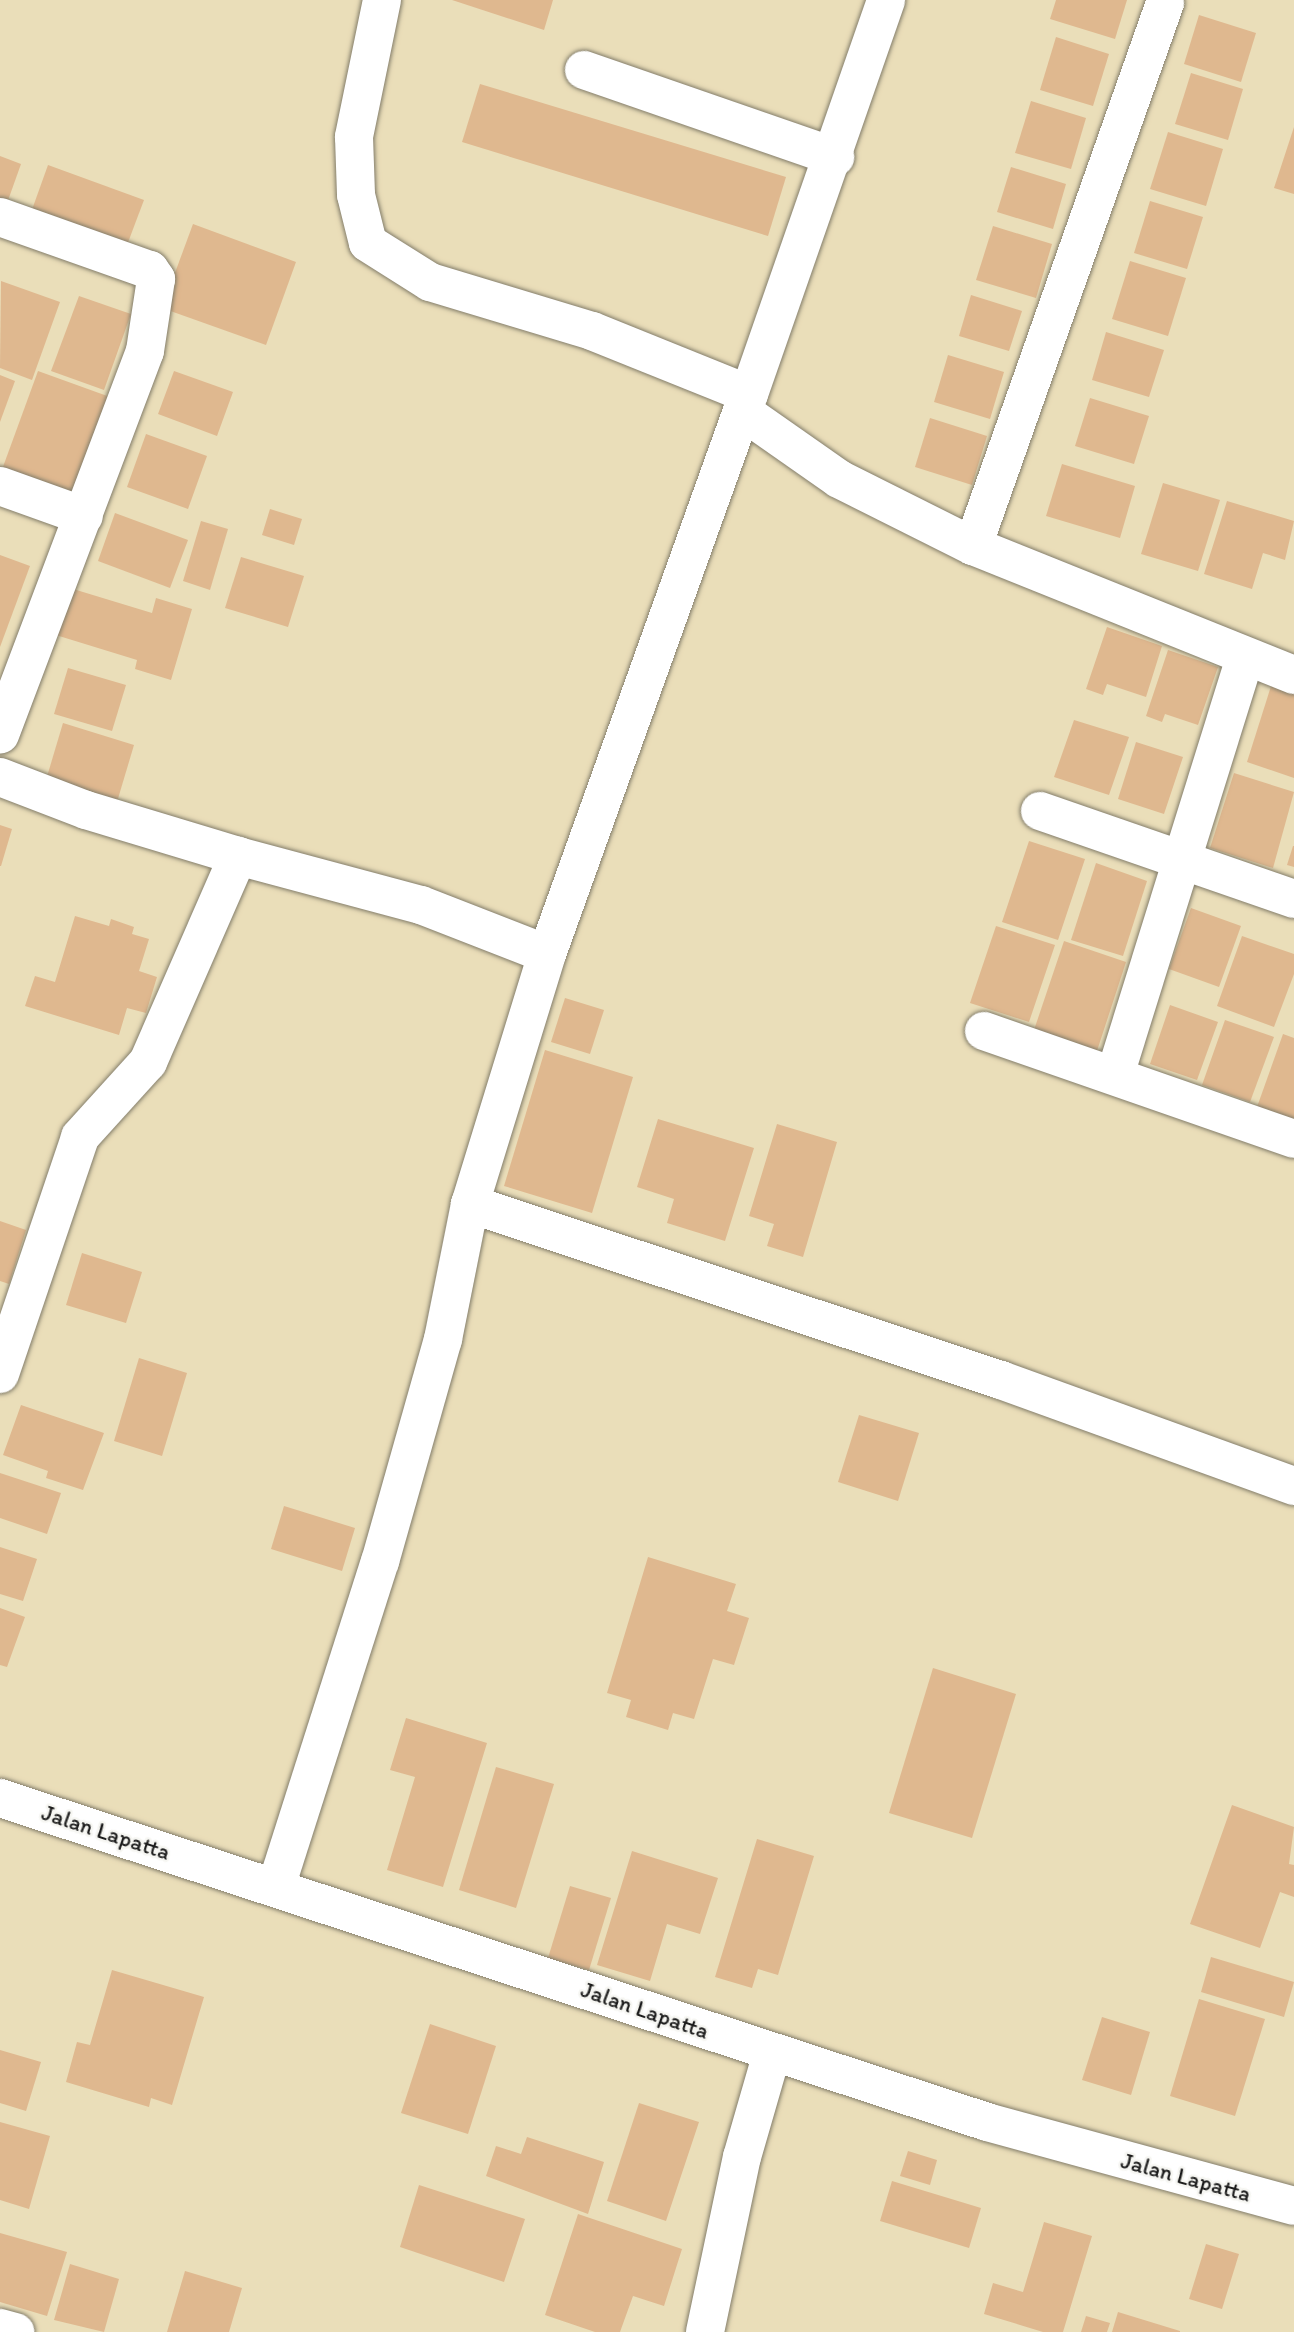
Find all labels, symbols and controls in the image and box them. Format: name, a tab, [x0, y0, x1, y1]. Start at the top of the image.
street label: Jalan Lapatta	[38, 1798, 174, 1866]
street label: Jalan Lapatta	[577, 1975, 713, 2045]
street label: Jalan Lapatta	[1118, 2146, 1254, 2208]

